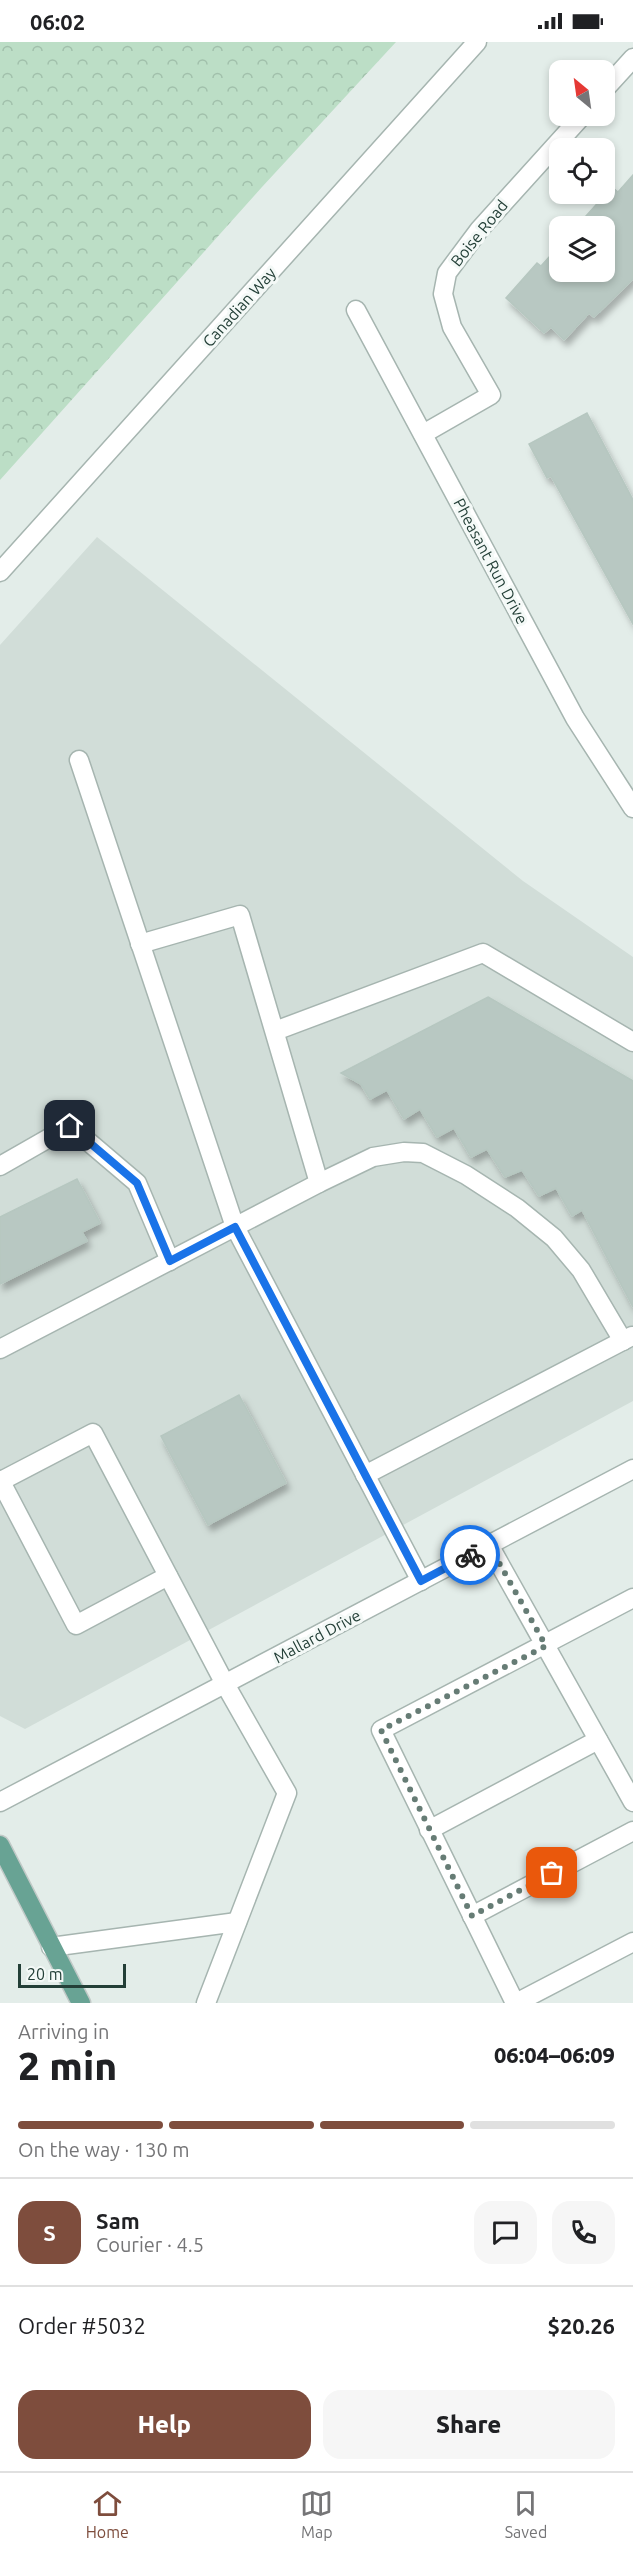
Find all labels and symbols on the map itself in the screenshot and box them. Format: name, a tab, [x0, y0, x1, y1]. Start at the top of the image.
north arrow	[549, 60, 615, 126]
street label: Boise Road	[447, 196, 511, 270]
street label: Canadian Way	[199, 264, 279, 350]
street label: Pheasant Run Drive	[450, 495, 532, 627]
pin	[44, 1100, 95, 1151]
courier	[440, 1525, 500, 1585]
street label: Mallard Drive	[271, 1606, 363, 1666]
pin	[526, 1847, 577, 1898]
scale bar	[18, 1961, 126, 1988]

